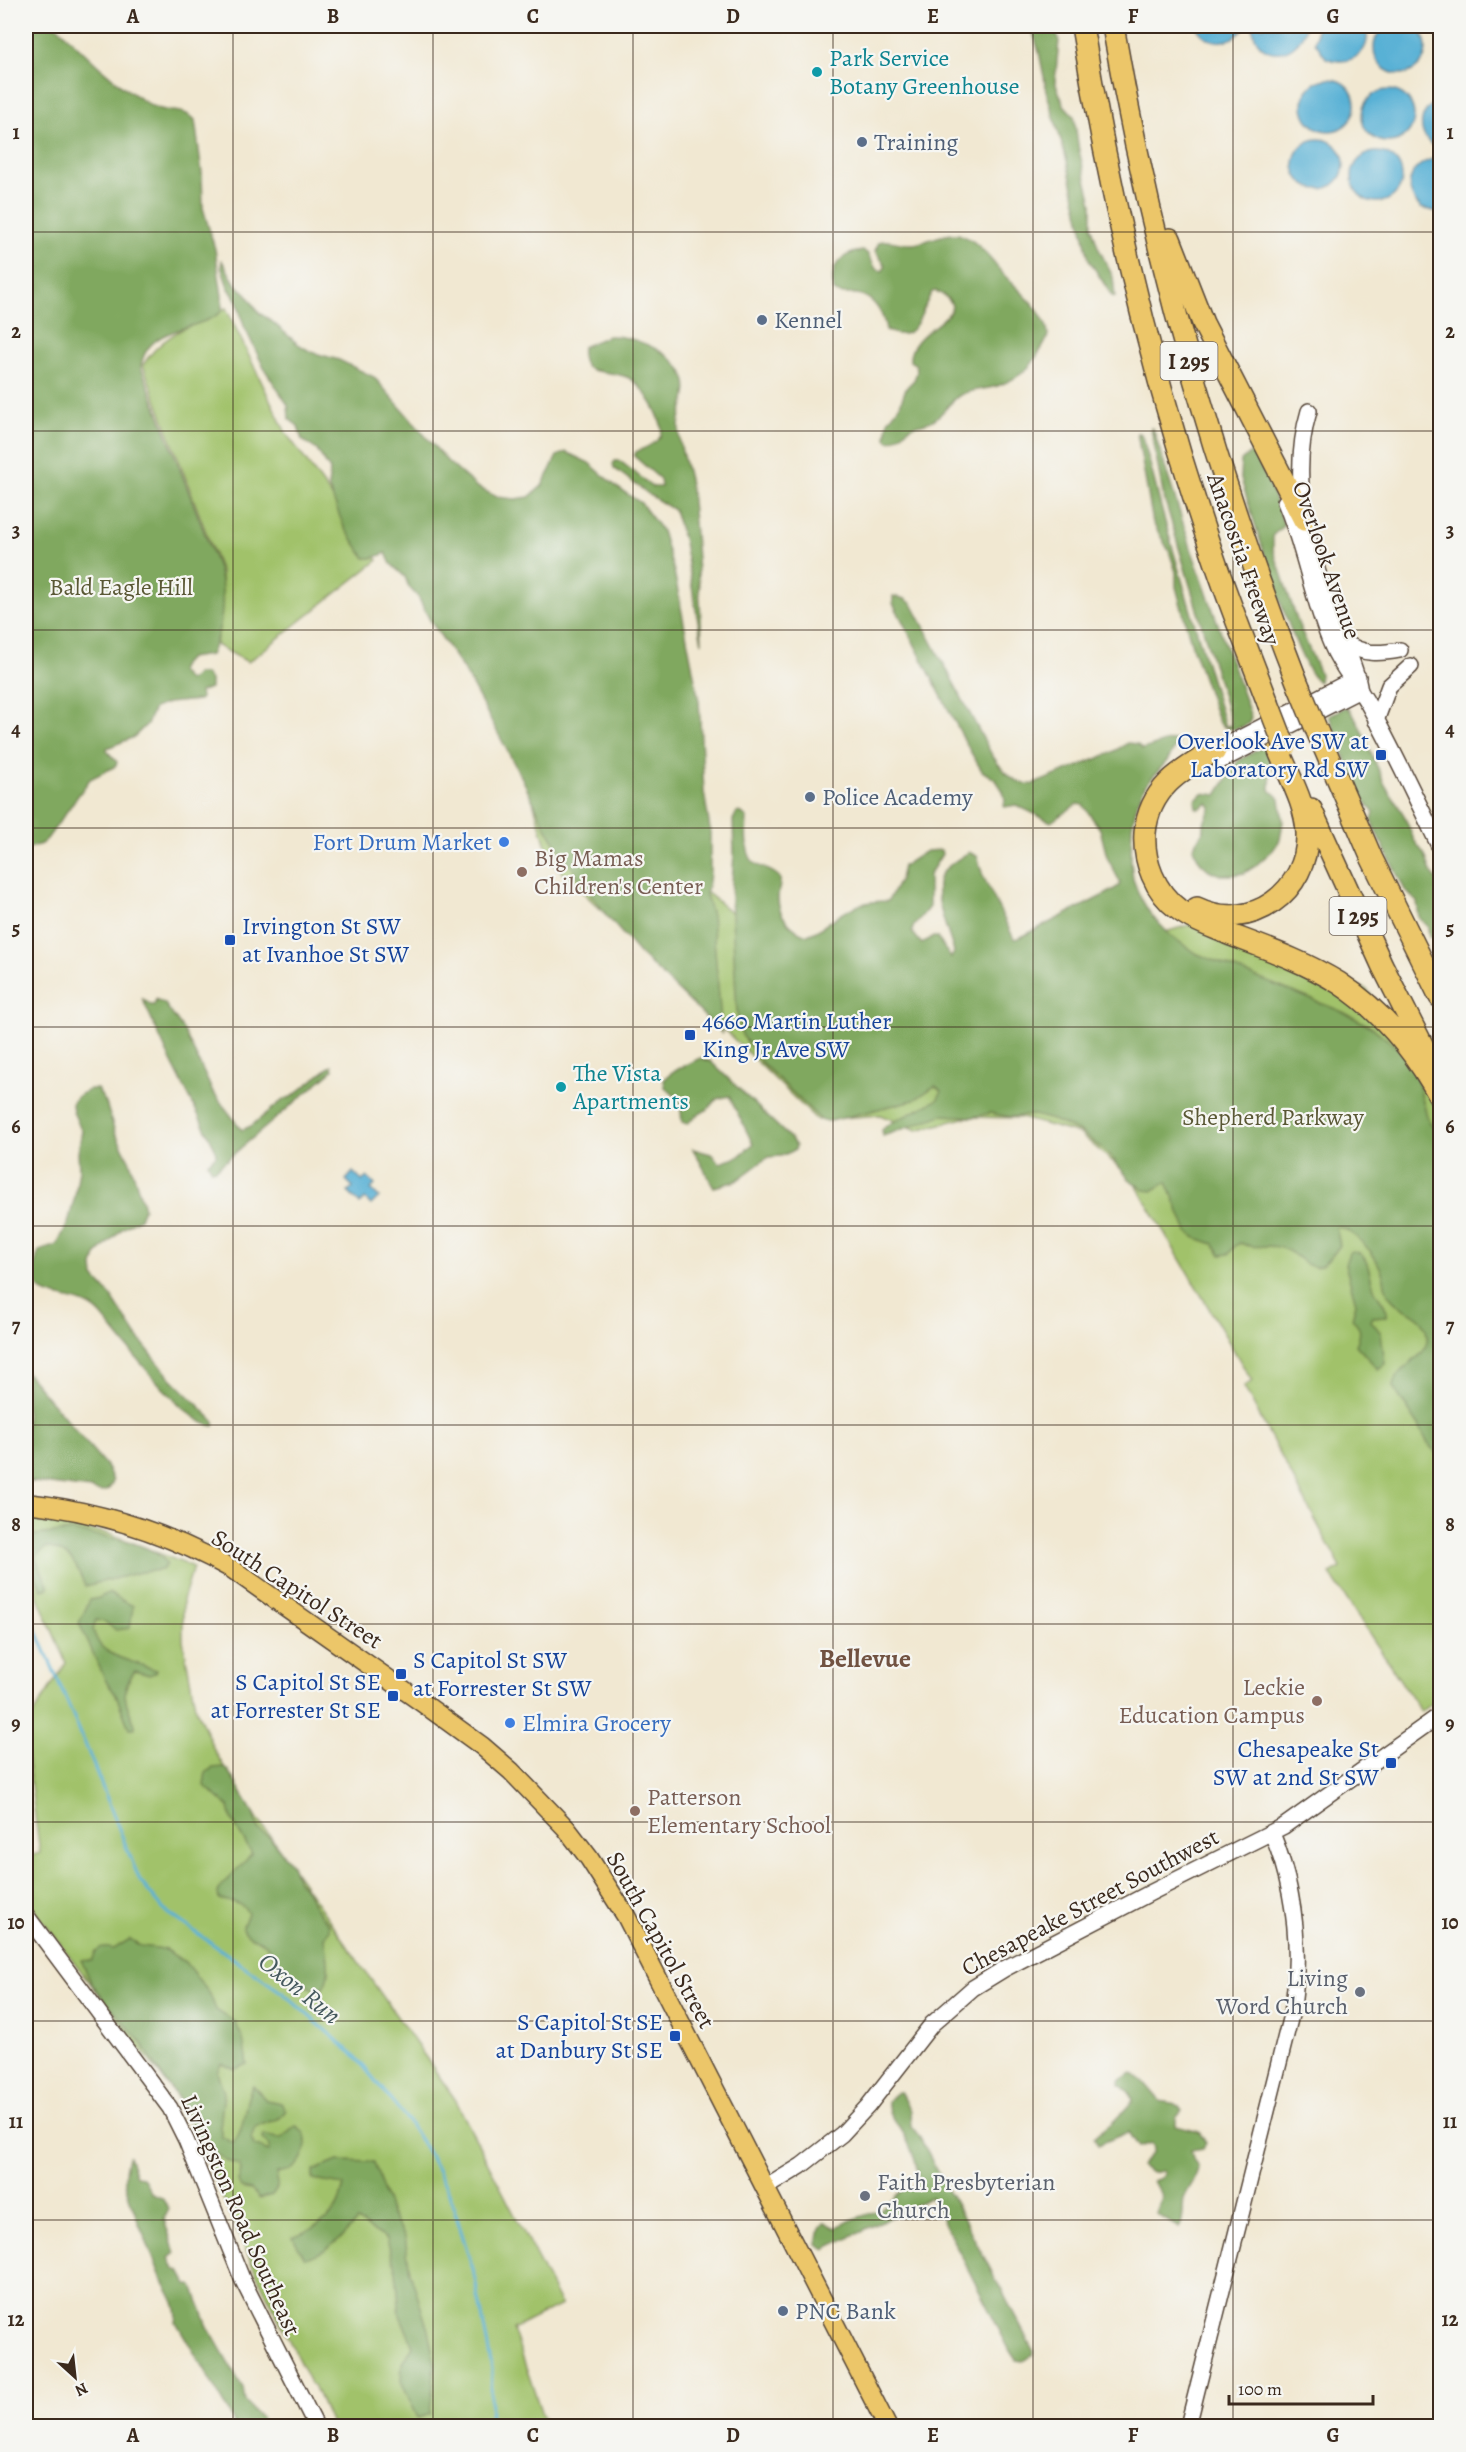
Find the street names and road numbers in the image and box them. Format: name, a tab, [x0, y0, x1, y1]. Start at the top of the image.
road number: I 295	[1160, 342, 1218, 380]
street label: Anacostia Freeway	[1199, 468, 1289, 650]
street label: Overlook Avenue	[1285, 477, 1369, 643]
road number: I 295	[1330, 897, 1386, 935]
street label: South Capitol Street	[205, 1522, 389, 1656]
street label: Chesapeake Street Southwest	[956, 1820, 1224, 1984]
street label: South Capitol Street	[599, 1846, 723, 2034]
street label: Livingston Road Southeast	[173, 2089, 309, 2341]

